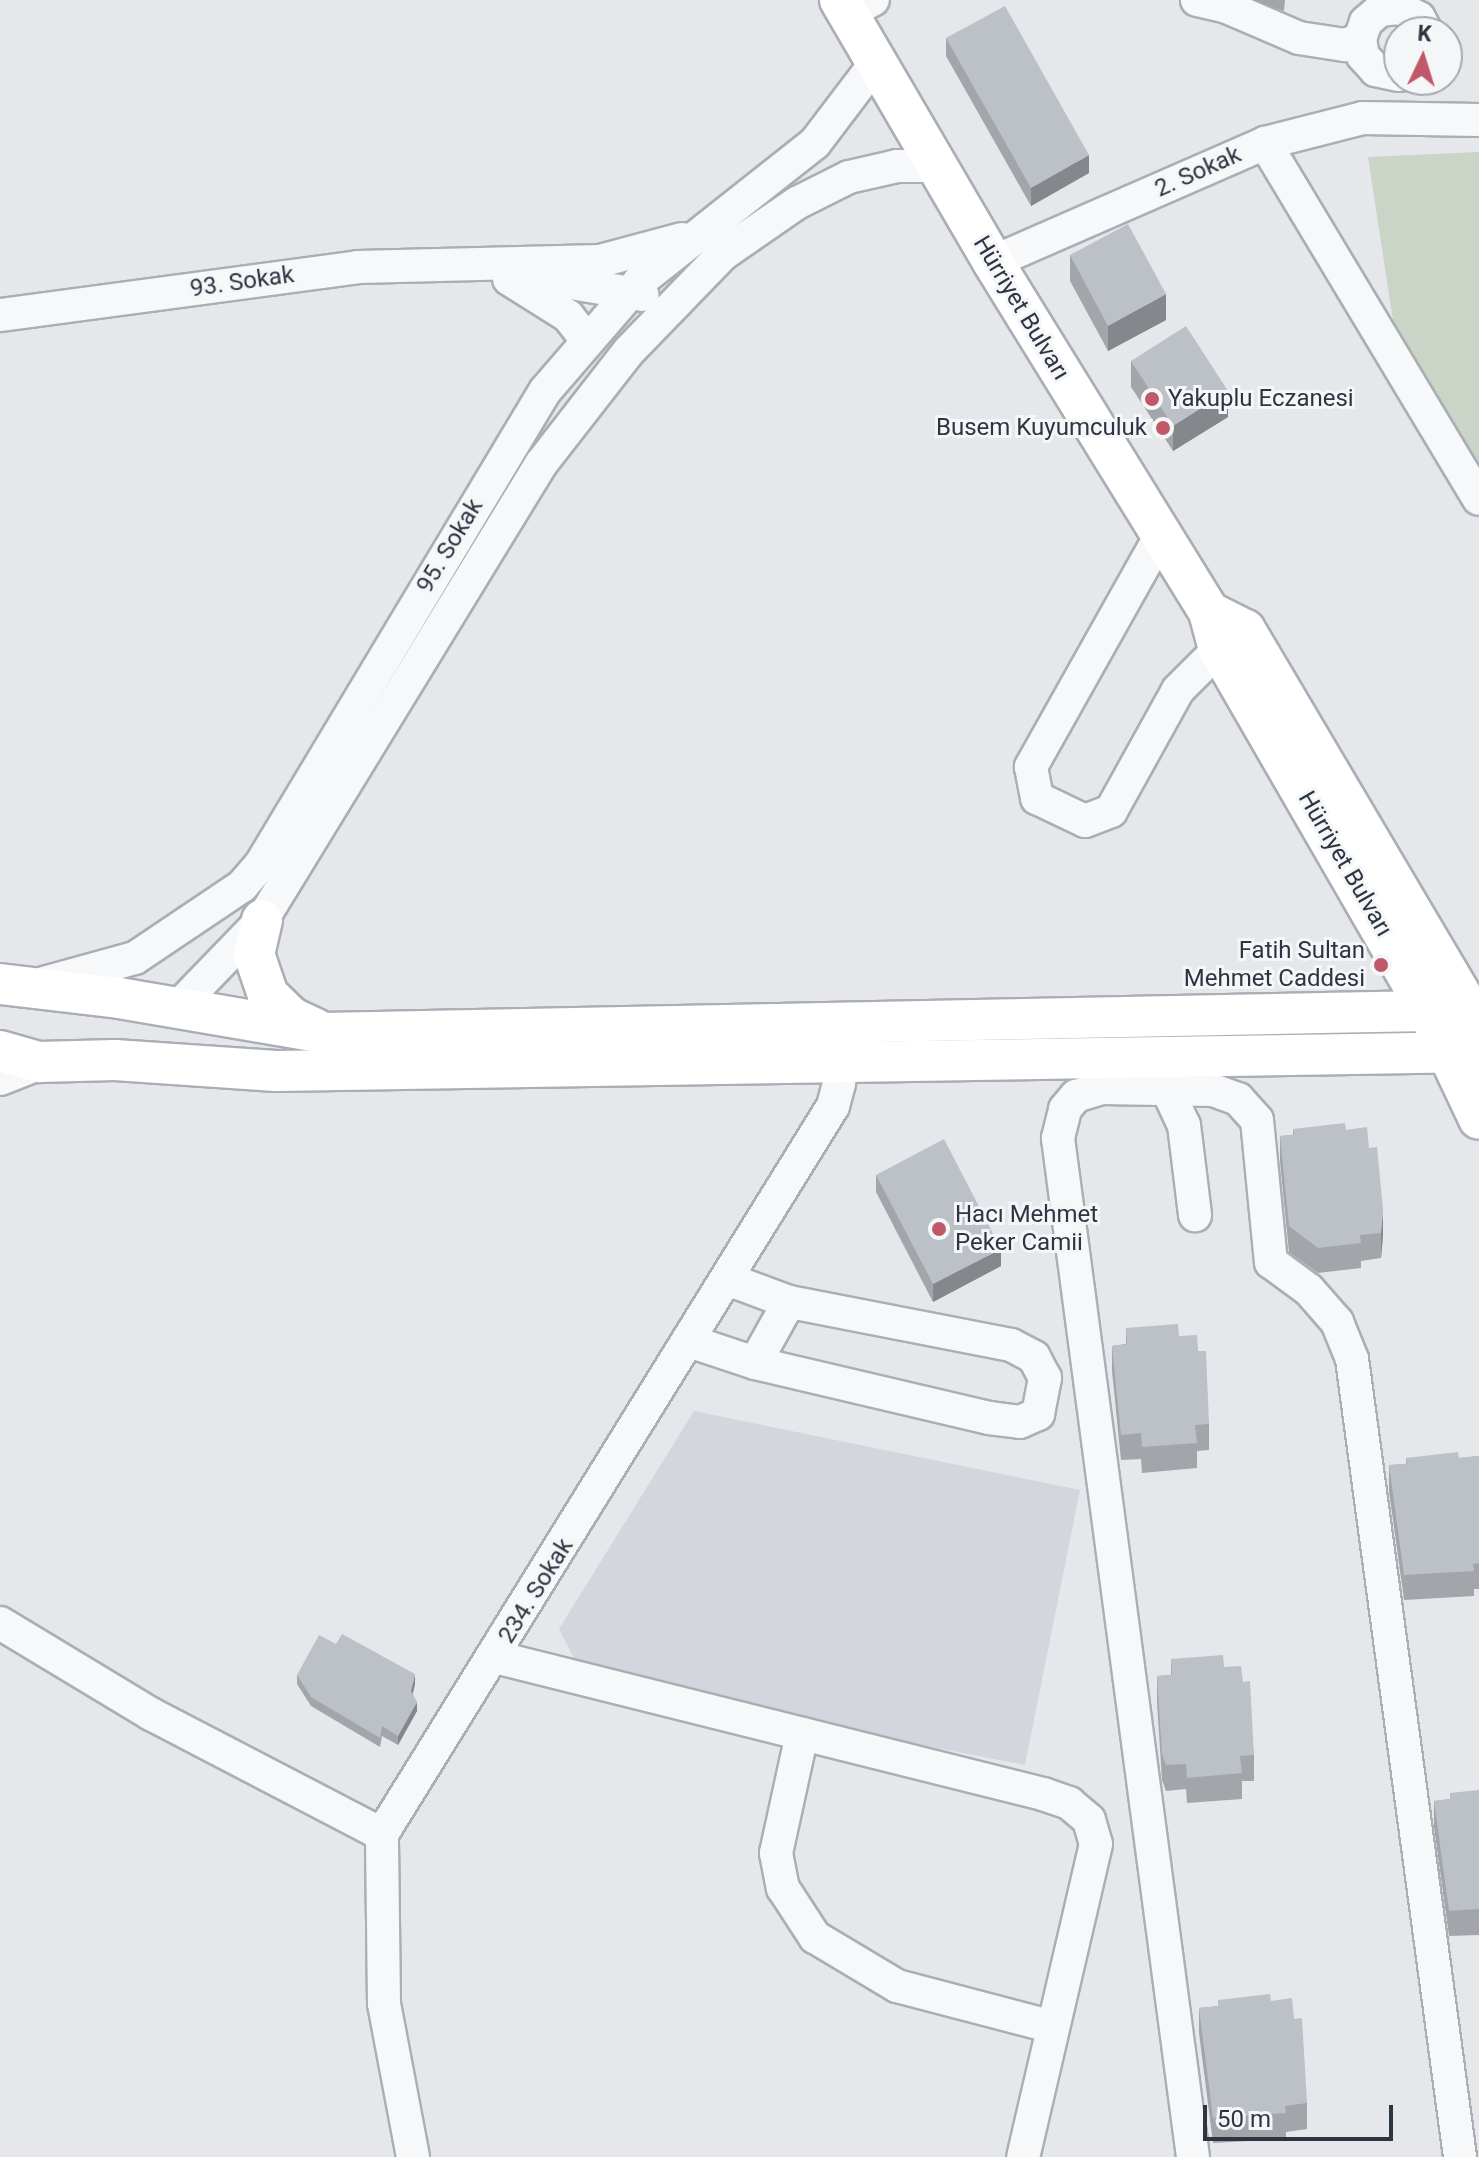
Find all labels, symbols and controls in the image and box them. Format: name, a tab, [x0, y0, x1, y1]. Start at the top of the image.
north arrow	[1383, 16, 1463, 96]
text: K	[1417, 21, 1432, 47]
street label: 2. Sokak	[1151, 140, 1245, 204]
street label: Hürriyet Bulvarı	[967, 231, 1075, 385]
street label: 93. Sokak	[188, 260, 296, 304]
place label: Yakuplu Eczanesi	[1168, 385, 1354, 413]
marker: Yakuplu Eczanesi	[1143, 390, 1161, 408]
place label: Busem Kuyumculuk	[936, 414, 1147, 442]
marker: Busem Kuyumculuk	[1154, 419, 1172, 437]
street label: 95. Sokak	[411, 494, 489, 598]
street label: Hürriyet Bulvarı	[1292, 786, 1398, 942]
place label: Fatih Sultan Mehmet Caddesi	[1184, 937, 1365, 993]
marker: Fatih Sultan Mehmet Caddesi	[1372, 956, 1390, 974]
place label: Hacı Mehmet Peker Camii	[955, 1201, 1098, 1257]
marker: Hacı Mehmet Peker Camii	[930, 1220, 948, 1238]
street label: 234. Sokak	[493, 1533, 579, 1649]
scale bar	[1207, 2089, 1397, 2139]
text: 50 m	[1217, 2105, 1271, 2133]

